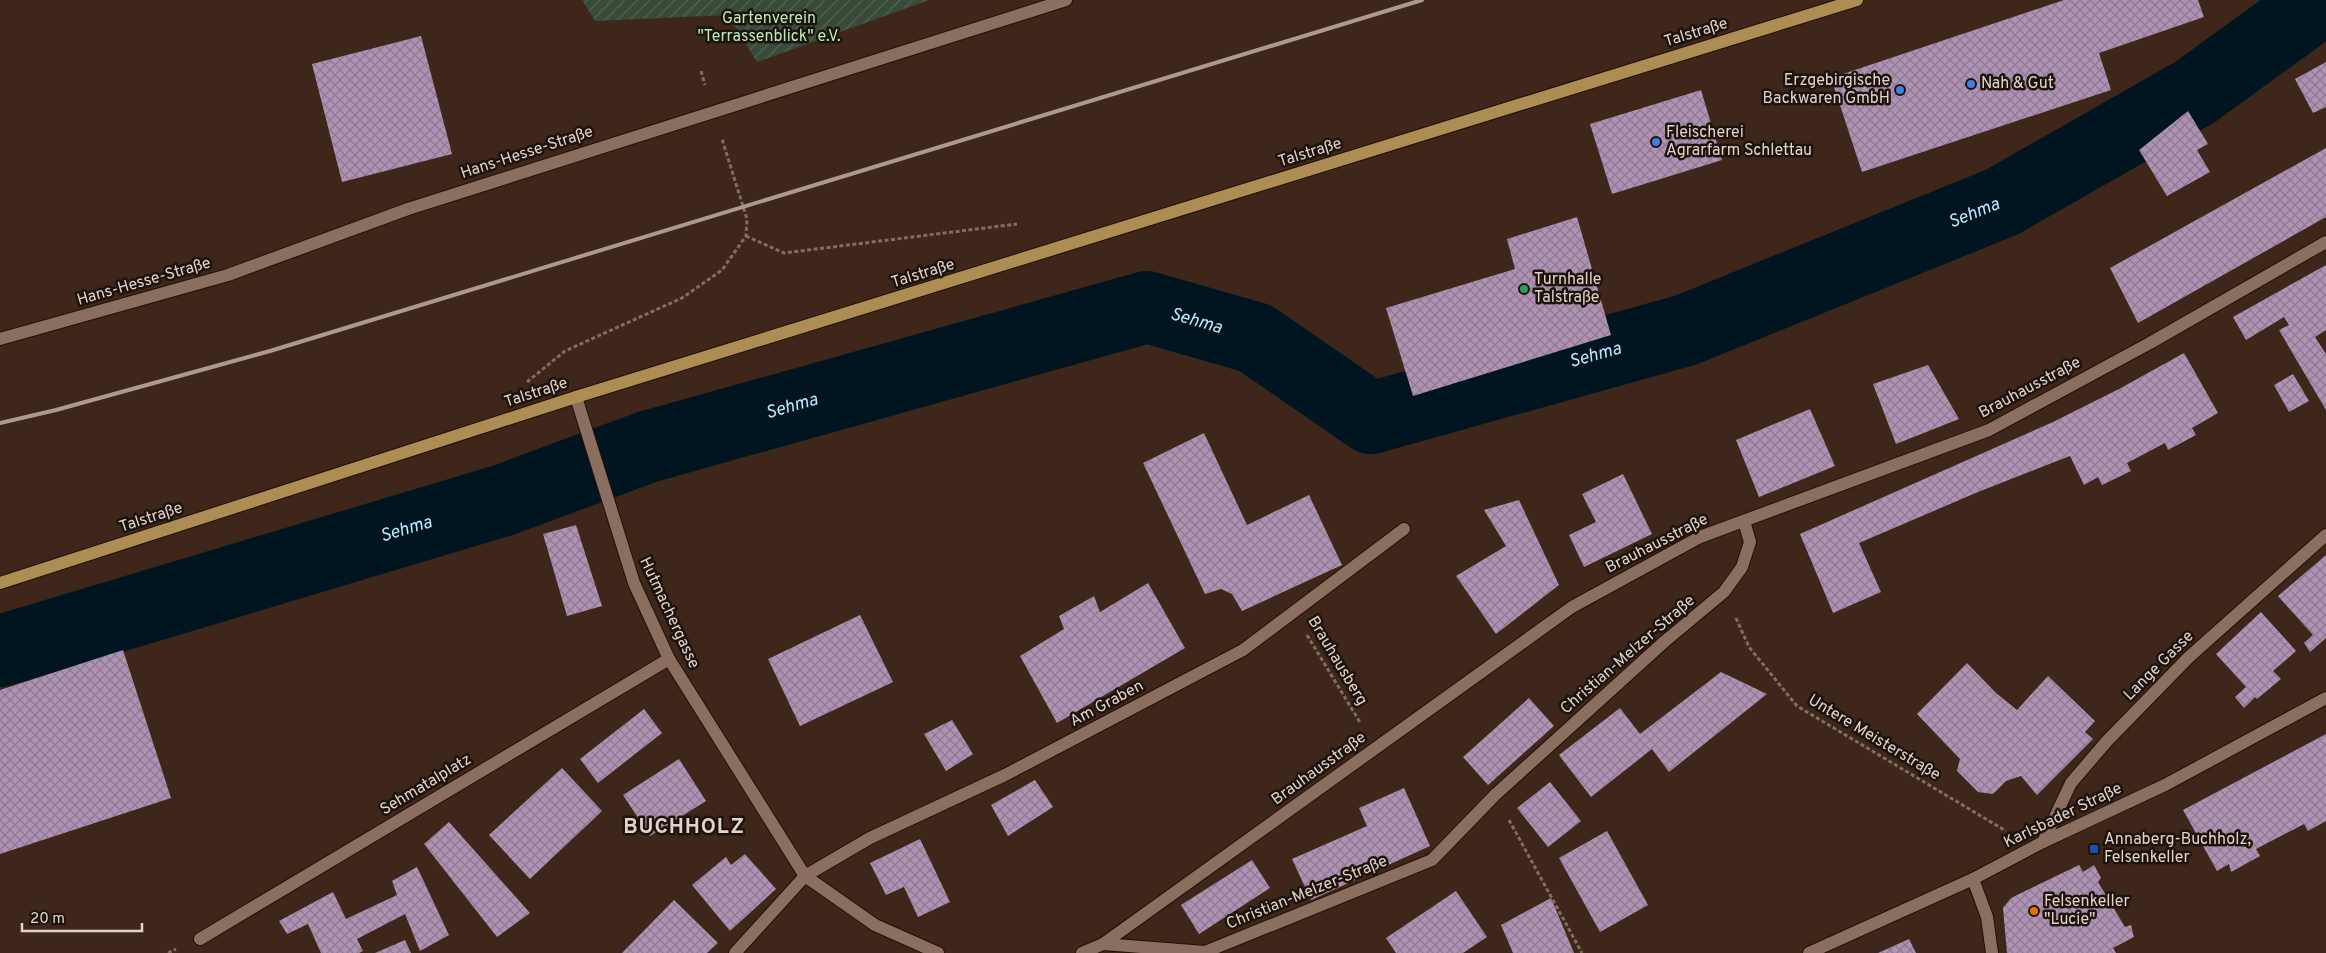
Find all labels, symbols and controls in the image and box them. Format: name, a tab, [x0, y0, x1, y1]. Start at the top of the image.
park label: Gartenverein "Terrassenblick" e.V.	[697, 9, 841, 47]
street label: Talstraße	[1662, 14, 1730, 52]
place label: Erzgebirgische Backwaren GmbH	[1762, 71, 1890, 109]
place label: Nah & Gut	[1981, 74, 2054, 94]
marker: Nah & Gut	[1965, 78, 1977, 90]
marker: Erzgebirgische Backwaren GmbH	[1894, 84, 1906, 96]
street label: Hans-Hesse-Straße	[458, 122, 596, 184]
place label: Fleischerei Agrarfarm Schlettau	[1666, 123, 1812, 161]
street label: Talstraße	[1276, 134, 1344, 172]
marker: Fleischerei Agrarfarm Schlettau	[1650, 136, 1662, 148]
water label: Sehma	[1945, 192, 2004, 234]
street label: Hans-Hesse-Straße	[75, 253, 213, 311]
street label: Talstraße	[889, 255, 957, 293]
place label: Turnhalle Talstraße	[1534, 270, 1601, 308]
marker: Turnhalle Talstraße	[1518, 283, 1530, 295]
water label: Sehma	[1167, 303, 1226, 340]
water label: Sehma	[1567, 337, 1625, 374]
street label: Brauhausstraße	[1976, 353, 2084, 423]
street label: Talstraße	[502, 373, 570, 413]
water label: Sehma	[763, 388, 821, 425]
street label: Talstraße	[117, 498, 185, 538]
water label: Sehma	[377, 510, 436, 548]
street label: Brauhausstraße	[1602, 510, 1712, 578]
street label: Hutmachergasse	[634, 554, 704, 672]
street label: Christian-Melzer-Straße	[1557, 591, 1699, 719]
street label: Brauhausberg	[1302, 613, 1372, 709]
street label: Lange Gasse	[2120, 627, 2198, 705]
street label: Am Graben	[1067, 676, 1147, 732]
street label: Untere Meisterstraße	[1804, 691, 1944, 785]
street label: Brauhausstraße	[1268, 728, 1370, 810]
street label: Sehmatalplatz	[377, 750, 475, 820]
street label: Karlsbader Straße	[2001, 779, 2125, 853]
district label: BUCHHOLZ	[623, 814, 745, 841]
place label: Annaberg-Buchholz, Felsenkeller	[2104, 830, 2251, 868]
marker: Annaberg-Buchholz, Felsenkeller	[2088, 843, 2100, 855]
street label: Christian-Melzer-Straße	[1224, 852, 1390, 934]
place label: Felsenkeller "Lucie"	[2044, 892, 2130, 930]
scale bar	[22, 900, 142, 932]
marker: Felsenkeller "Lucie"	[2028, 905, 2040, 917]
text: 20 m	[30, 910, 65, 929]

